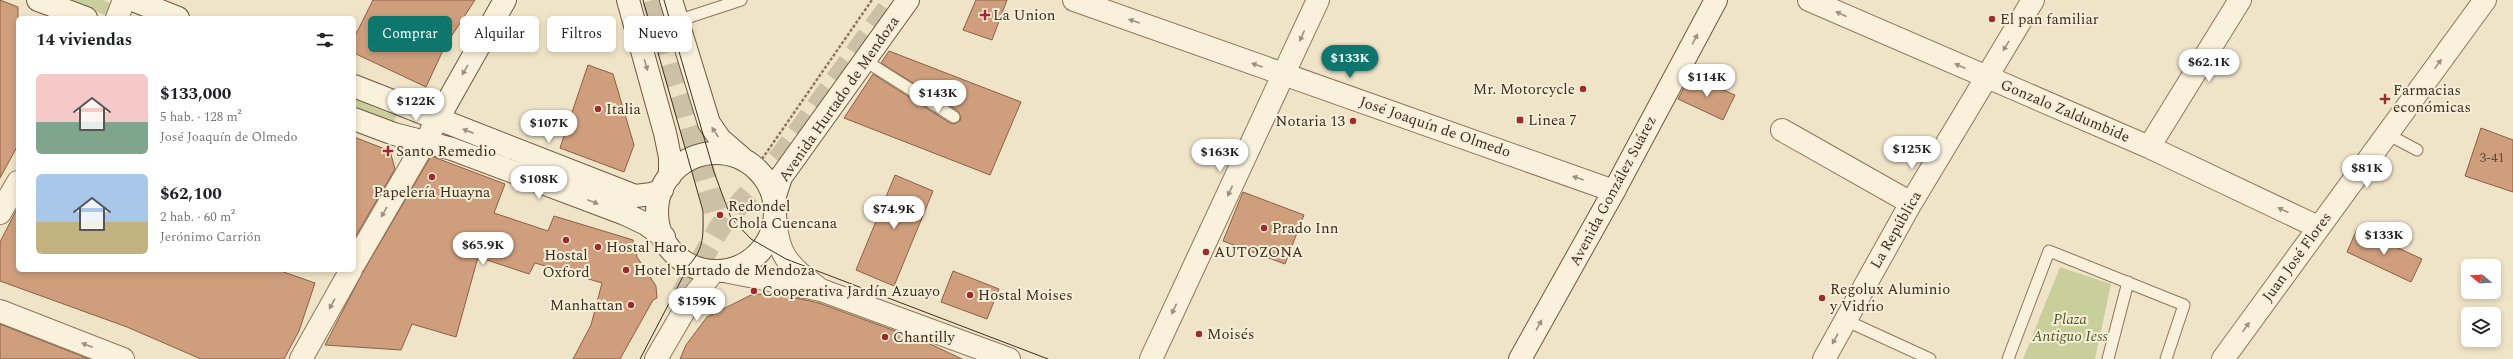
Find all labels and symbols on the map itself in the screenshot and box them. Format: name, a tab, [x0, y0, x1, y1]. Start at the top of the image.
place label: La Union	[993, 4, 1056, 27]
place label: El pan familiar	[2000, 8, 2099, 31]
marker: La Union	[980, 10, 990, 20]
street label: Avenida Hurtado de Mendoza	[773, 11, 906, 187]
one-way arrow	[1835, 11, 1846, 17]
marker: El pan familiar	[1987, 14, 1997, 24]
one-way arrow	[1128, 18, 1140, 24]
one-way arrow	[1299, 30, 1305, 41]
one-way arrow	[1692, 33, 1698, 44]
one-way arrow	[2002, 40, 2009, 51]
pin: $133K	[1322, 45, 1378, 79]
pin: $62.1K	[2176, 49, 2242, 83]
one-way arrow	[643, 59, 649, 71]
one-way arrow	[2434, 59, 2442, 69]
one-way arrow	[1251, 61, 1263, 67]
one-way arrow	[1953, 63, 1965, 69]
one-way arrow	[462, 64, 468, 76]
pin: $114K	[1679, 64, 1735, 98]
street label: Gonzalo Zaldumbide	[1997, 73, 2133, 149]
place label: Mr. Motorcycle	[1473, 78, 1575, 101]
place label: Farmacias económicas	[2393, 79, 2471, 119]
pin: $143K	[910, 80, 966, 114]
marker: Mr. Motorcycle	[1578, 84, 1588, 94]
pin: $122K	[388, 88, 444, 122]
street label: José Joaquín de Olmedo	[1356, 90, 1514, 164]
marker: Farmacias económicas	[2380, 94, 2390, 104]
place label: Italia	[606, 98, 642, 121]
marker: Italia	[593, 104, 603, 114]
place label: Linea 7	[1528, 109, 1577, 132]
pin: $107K	[521, 110, 577, 144]
place label: Notaria 13	[1276, 110, 1345, 133]
street label: Avenida González Suárez	[1564, 112, 1662, 270]
marker: Linea 7	[1515, 115, 1525, 125]
marker: Notaria 13	[1348, 116, 1358, 126]
one-way arrow	[711, 126, 718, 138]
one-way arrow	[462, 128, 474, 134]
pin: $125K	[1884, 136, 1940, 170]
pin: $163K	[1192, 139, 1248, 173]
place label: Santo Remedio	[396, 140, 496, 163]
marker: Santo Remedio	[383, 146, 393, 156]
house number: 3-41	[2480, 148, 2504, 168]
pin: $81K	[2343, 155, 2391, 189]
pin: $108K	[511, 166, 567, 200]
marker: Papelería Huayna	[427, 172, 437, 182]
one-way arrow	[1571, 174, 1583, 180]
place label: Papelería Huayna	[374, 181, 491, 204]
one-way arrow	[1227, 186, 1233, 197]
street label: La República	[1864, 186, 1928, 273]
place label: Redondel Chola Cuencana	[728, 195, 838, 235]
pin: $74.9K	[861, 196, 927, 230]
one-way arrow	[587, 200, 599, 206]
one-way arrow	[381, 206, 388, 218]
street label: Juan José Flores	[2256, 207, 2338, 307]
one-way arrow	[2277, 207, 2289, 213]
marker: Redondel Chola Cuencana	[715, 210, 725, 220]
place label: Prado Inn	[1272, 217, 1339, 240]
pin: $133K	[2356, 222, 2412, 256]
marker: Prado Inn	[1259, 223, 1269, 233]
pin: $65.9K	[450, 232, 516, 266]
marker: Hostal Oxford	[561, 235, 571, 245]
place label: Hostal Haro	[606, 236, 687, 259]
place label: AUTOZONA	[1214, 241, 1303, 264]
marker: Hostal Haro	[593, 242, 603, 252]
place label: Hostal Oxford	[542, 244, 590, 284]
marker: AUTOZONA	[1201, 247, 1211, 257]
place label: Hotel Hurtado de Mendoza	[634, 259, 816, 282]
north arrow	[2461, 259, 2501, 299]
marker: Hotel Hurtado de Mendoza	[621, 265, 631, 275]
place label: Regolux Aluminio y Vidrio	[1829, 278, 1950, 318]
place label: Cooperativa Jardín Azuayo	[762, 280, 940, 303]
place label: Hostal Moises	[978, 284, 1073, 307]
marker: Cooperativa Jardín Azuayo	[749, 286, 759, 296]
pin: $159K	[669, 288, 725, 322]
marker: Hostal Moises	[965, 290, 975, 300]
marker: Regolux Aluminio y Vidrio	[1817, 293, 1827, 303]
place label: Manhattan	[550, 294, 623, 317]
one-way arrow	[328, 298, 335, 310]
marker: Manhattan	[626, 300, 636, 310]
one-way arrow	[1171, 304, 1177, 315]
park label: Plaza Antiguo Iess	[2031, 308, 2109, 348]
one-way arrow	[1536, 319, 1543, 331]
one-way arrow	[2242, 322, 2250, 333]
place label: Moisés	[1207, 323, 1254, 346]
place label: Chantilly	[893, 326, 955, 349]
marker: Moisés	[1194, 329, 1204, 339]
marker: Chantilly	[880, 332, 890, 342]
one-way arrow	[1831, 334, 1838, 345]
one-way arrow	[80, 341, 92, 347]

